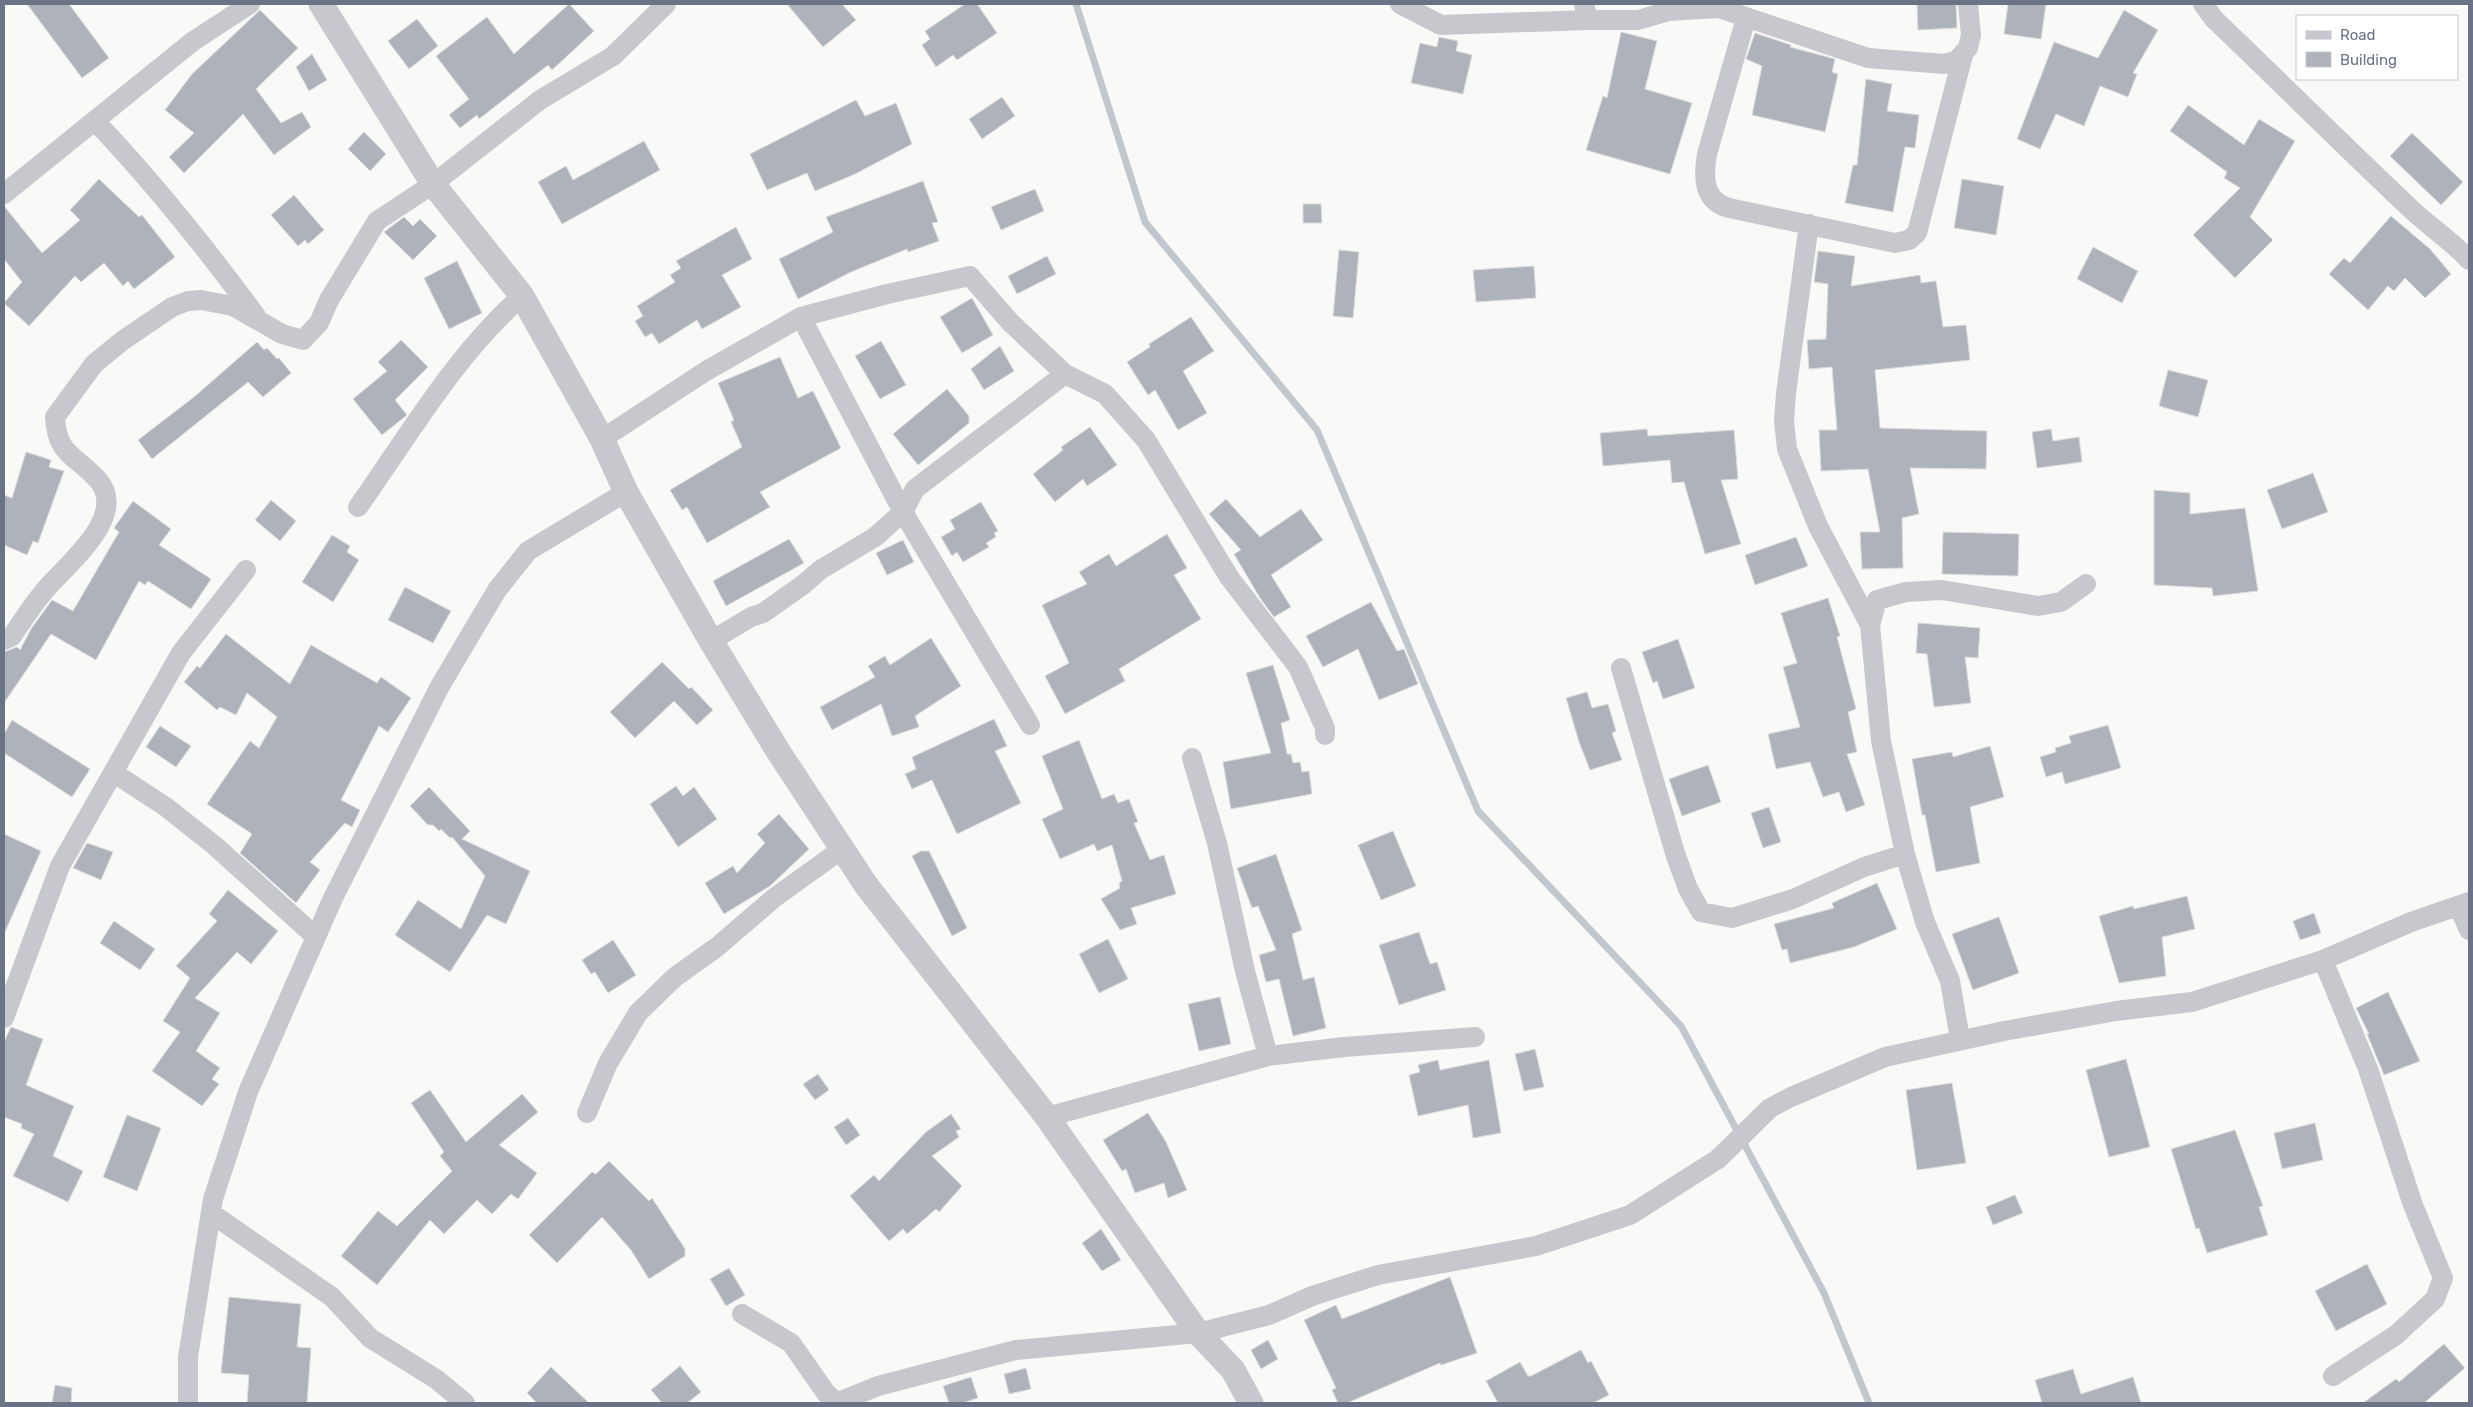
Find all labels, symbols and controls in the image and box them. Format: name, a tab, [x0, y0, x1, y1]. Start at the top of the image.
legend	[2296, 15, 2458, 80]
text: Road	[2340, 26, 2376, 44]
text: Building	[2340, 51, 2397, 69]

